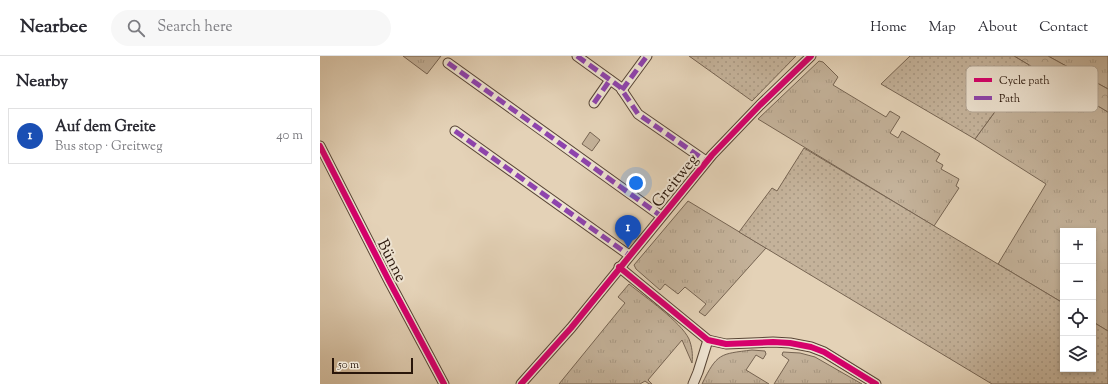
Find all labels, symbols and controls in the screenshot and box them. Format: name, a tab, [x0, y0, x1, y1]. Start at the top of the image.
search box	[111, 10, 391, 46]
text: Nearbee	[20, 14, 87, 41]
icon: search	[125, 17, 147, 39]
text: Search here	[157, 17, 233, 38]
text: Home	[870, 18, 907, 38]
text: Map	[929, 18, 956, 38]
text: About	[978, 18, 1017, 38]
text: Contact	[1039, 18, 1088, 38]
legend	[966, 66, 1098, 112]
text: Nearby	[16, 70, 68, 94]
text: Cycle path	[999, 73, 1050, 89]
text: Path	[999, 91, 1021, 107]
text: Auf dem Greite	[55, 117, 156, 138]
text: 1	[28, 127, 32, 145]
text: 40 m	[276, 127, 303, 145]
text: Bus stop · Greitweg	[55, 138, 163, 156]
street label: Greitweg	[647, 150, 705, 213]
your location	[626, 173, 646, 193]
pin: 1	[615, 215, 641, 248]
map controls	[1060, 228, 1096, 372]
button: +	[1060, 228, 1096, 264]
street label: Bünne	[370, 236, 411, 287]
button: −	[1060, 264, 1096, 300]
button: locate	[1060, 300, 1096, 336]
button: layers	[1060, 336, 1096, 372]
scale bar	[332, 356, 413, 375]
text: 50 m	[338, 357, 359, 373]

